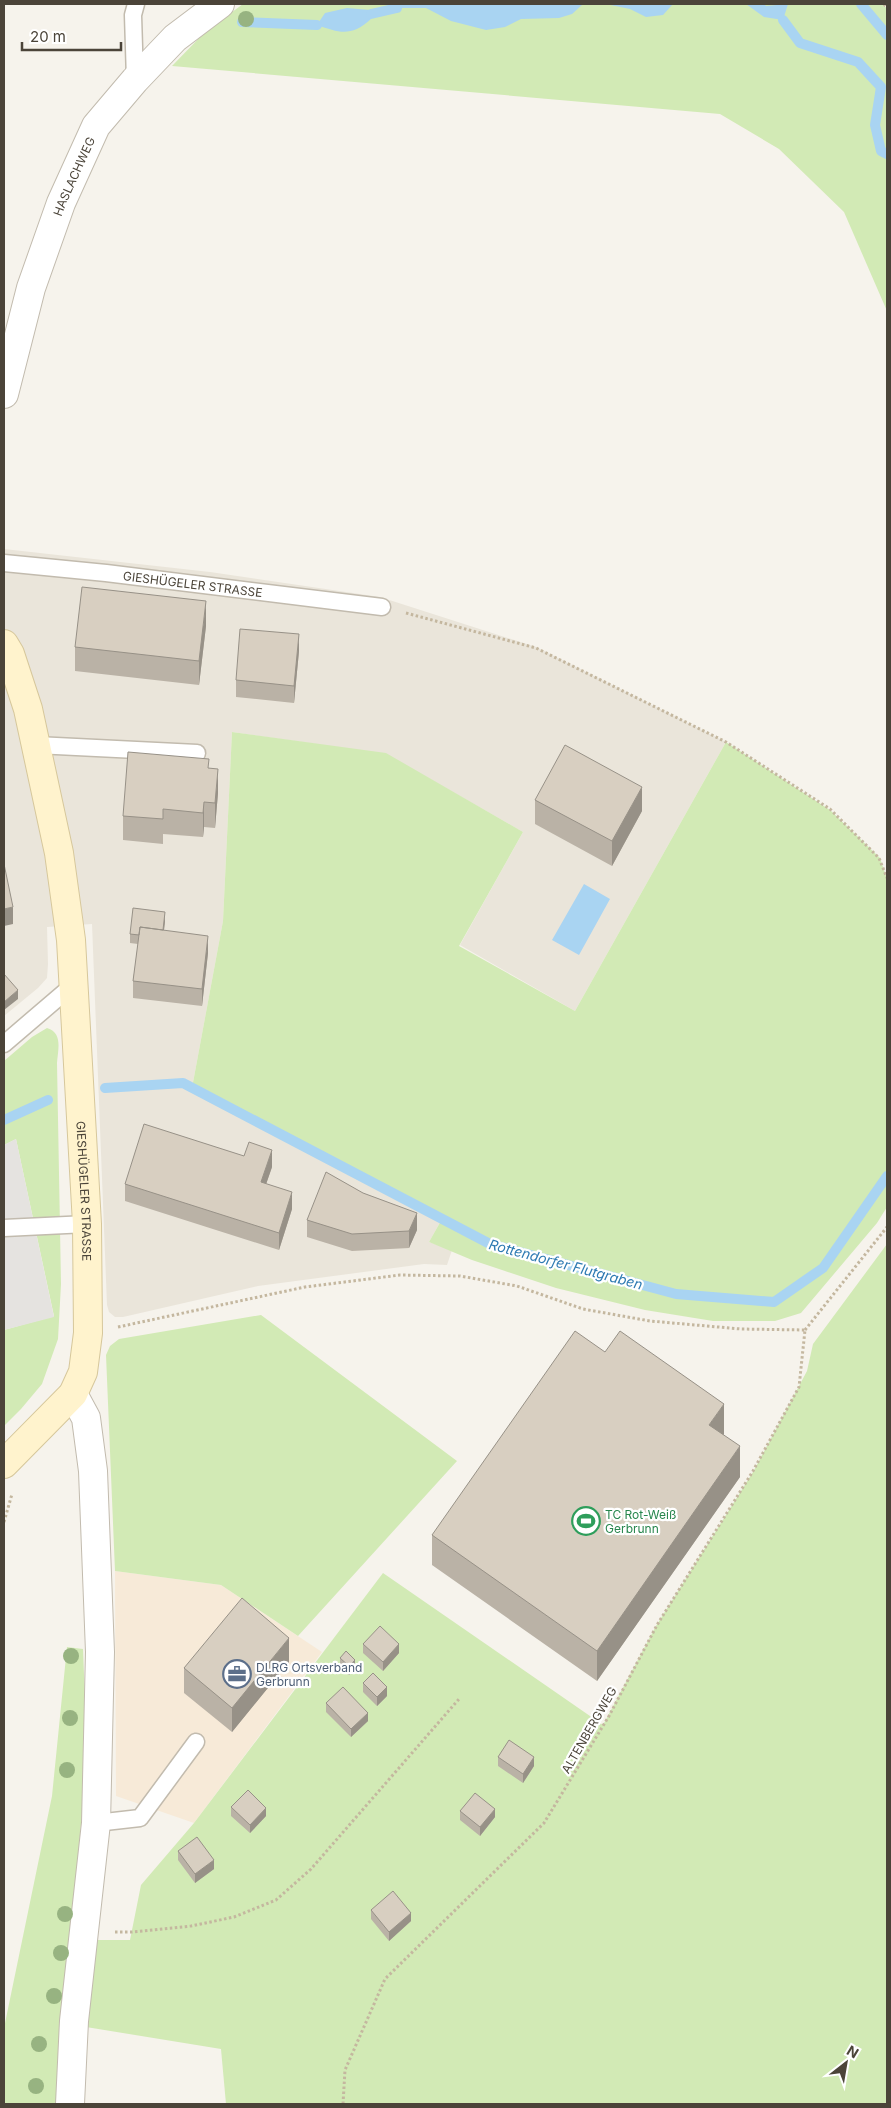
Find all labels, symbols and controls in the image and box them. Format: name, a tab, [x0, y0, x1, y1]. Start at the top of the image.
scale bar	[22, 20, 121, 52]
text: 20 m	[30, 27, 66, 46]
street label: HASLACHWEG	[50, 134, 98, 218]
street label: GIESHÜGELER STRASSE	[122, 568, 263, 600]
street label: GIESHÜGELER STRASSE	[74, 1120, 95, 1261]
water label: Rottendorfer Flutgraben	[487, 1235, 645, 1293]
sports icon: TC Rot-Weiß Gerbrunn	[571, 1506, 601, 1536]
place label: TC Rot-Weiß Gerbrunn	[605, 1507, 676, 1536]
office icon: DLRG Ortsverband Gerbrunn	[222, 1659, 252, 1689]
place label: DLRG Ortsverband Gerbrunn	[256, 1660, 362, 1689]
street label: ALTENBERGWEG	[558, 1684, 620, 1776]
north arrow	[821, 2038, 871, 2088]
text: N	[844, 2041, 862, 2061]

